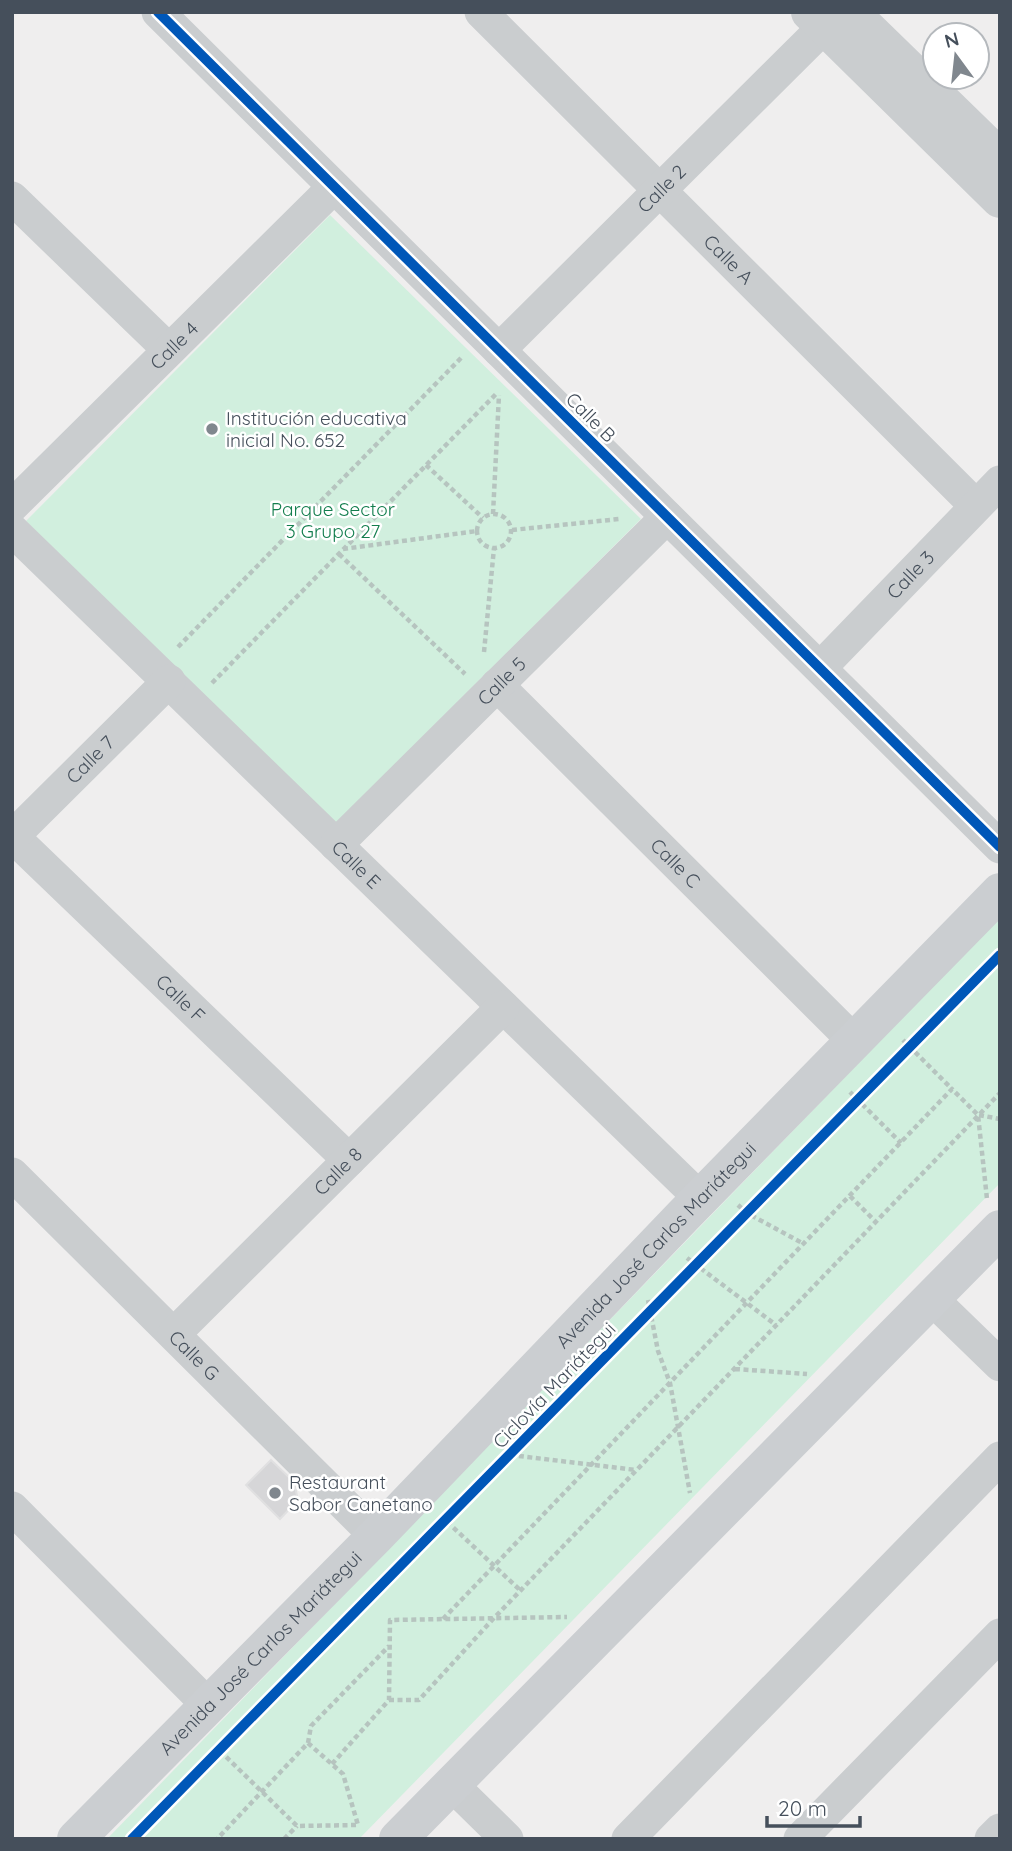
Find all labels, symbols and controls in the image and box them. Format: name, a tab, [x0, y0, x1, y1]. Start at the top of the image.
north arrow	[921, 21, 991, 91]
text: N	[942, 26, 961, 53]
street label: Calle 2	[632, 159, 691, 218]
street label: Calle A	[699, 229, 759, 289]
street label: Calle 4	[145, 316, 203, 375]
street label: Calle B	[561, 387, 621, 447]
place label: Institución educativa inicial No. 652	[226, 406, 407, 452]
marker: Institución educativa inicial No. 652	[204, 421, 220, 437]
park label: Parque Sector 3 Grupo 27	[271, 497, 396, 543]
street label: Calle 3	[881, 545, 939, 604]
street label: Calle 5	[472, 652, 531, 710]
street label: Calle 7	[61, 730, 119, 788]
street label: Calle C	[645, 833, 705, 893]
street label: Calle E	[327, 835, 386, 894]
street label: Calle F	[151, 969, 210, 1027]
street label: Avenida José Carlos Mariátegui	[551, 1137, 761, 1353]
street label: Calle 8	[309, 1142, 367, 1200]
street label: Ciclovía Mariátegui	[488, 1317, 620, 1453]
street label: Calle G	[164, 1325, 225, 1385]
place label: Restaurant Sabor Canetano	[289, 1470, 433, 1516]
marker: Restaurant Sabor Canetano	[267, 1485, 283, 1501]
street label: Avenida José Carlos Mariátegui	[154, 1546, 367, 1760]
scale bar	[767, 1784, 860, 1828]
text: 20 m	[778, 1795, 827, 1821]

